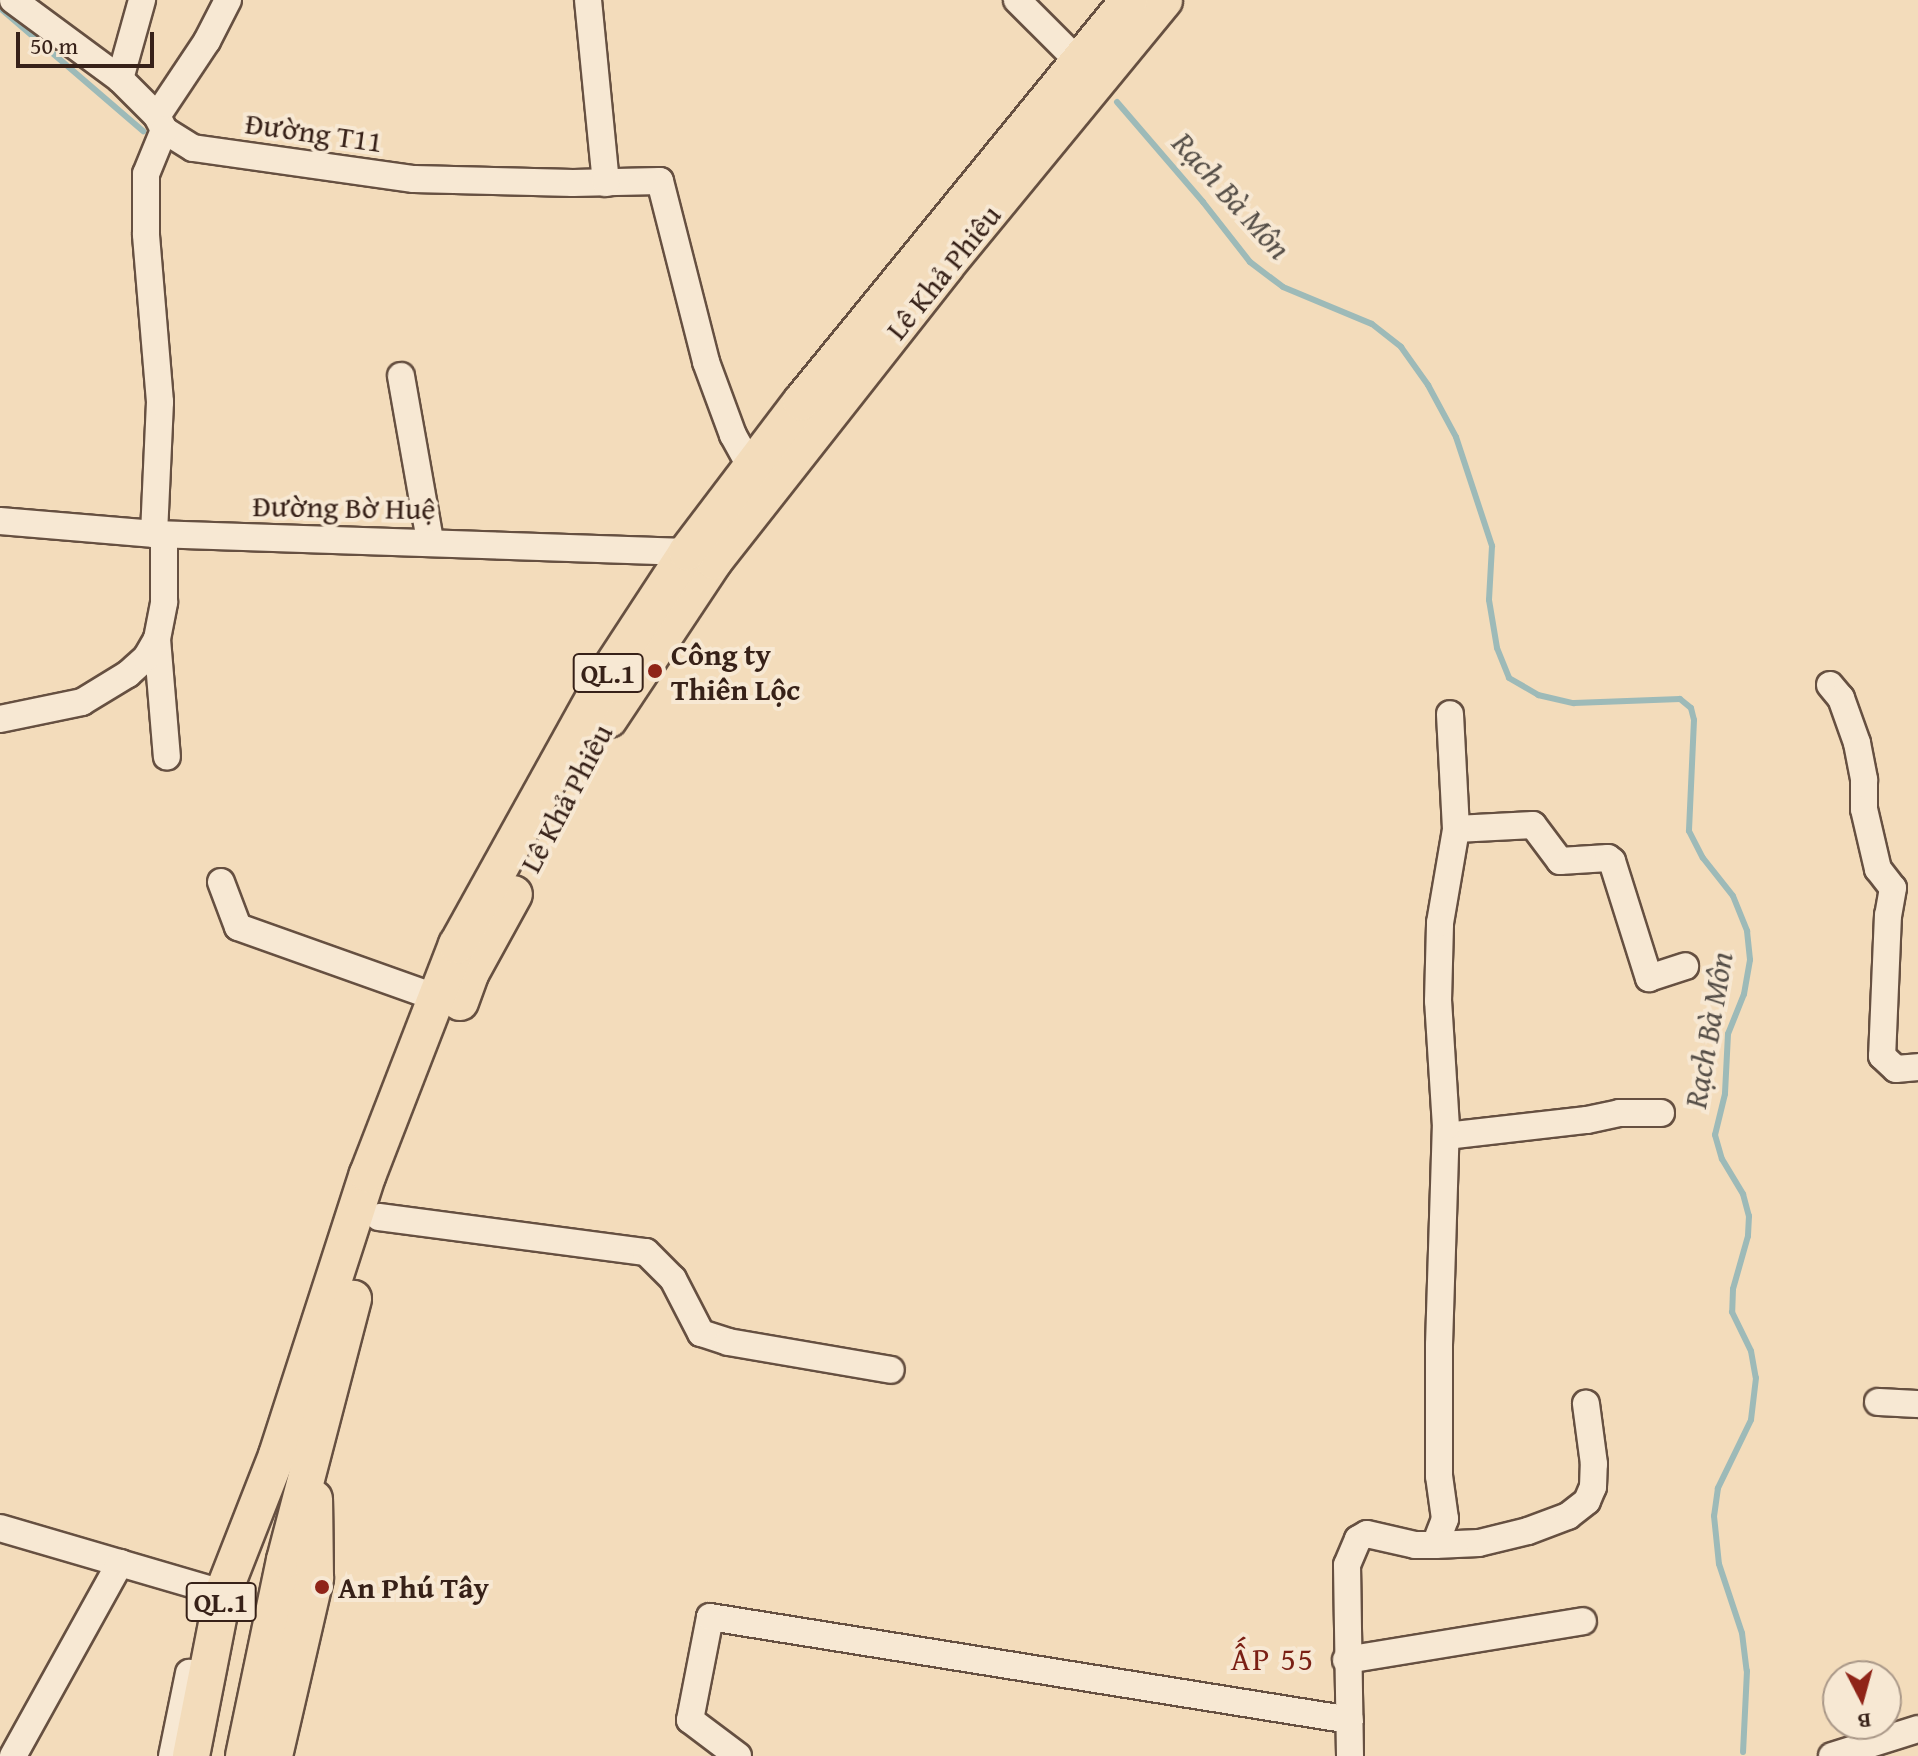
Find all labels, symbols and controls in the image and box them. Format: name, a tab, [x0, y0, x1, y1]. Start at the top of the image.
scale bar	[20, 16, 158, 66]
text: 50 m	[30, 28, 78, 63]
street label: Đường T11	[243, 105, 385, 159]
water label: Rạch Bà Môn	[1164, 124, 1298, 268]
street label: Lê Khả Phiêu	[878, 198, 1008, 346]
street label: Đường Bờ Huệ	[252, 487, 436, 527]
place label: Công ty Thiên Lộc	[671, 636, 800, 706]
road number: QL.1	[572, 649, 644, 697]
marker: Công ty Thiên Lộc	[646, 662, 664, 680]
street label: Lê Khả Phiêu	[512, 718, 620, 878]
water label: Rạch Bà Môn	[1676, 949, 1742, 1111]
place label: An Phú Tây	[338, 1569, 489, 1605]
road number: QL.1	[185, 1578, 257, 1626]
marker: An Phú Tây	[313, 1578, 331, 1596]
district label: ẤP 55	[1231, 1640, 1315, 1678]
north arrow	[1822, 1660, 1902, 1740]
text: B	[1856, 1705, 1873, 1739]

